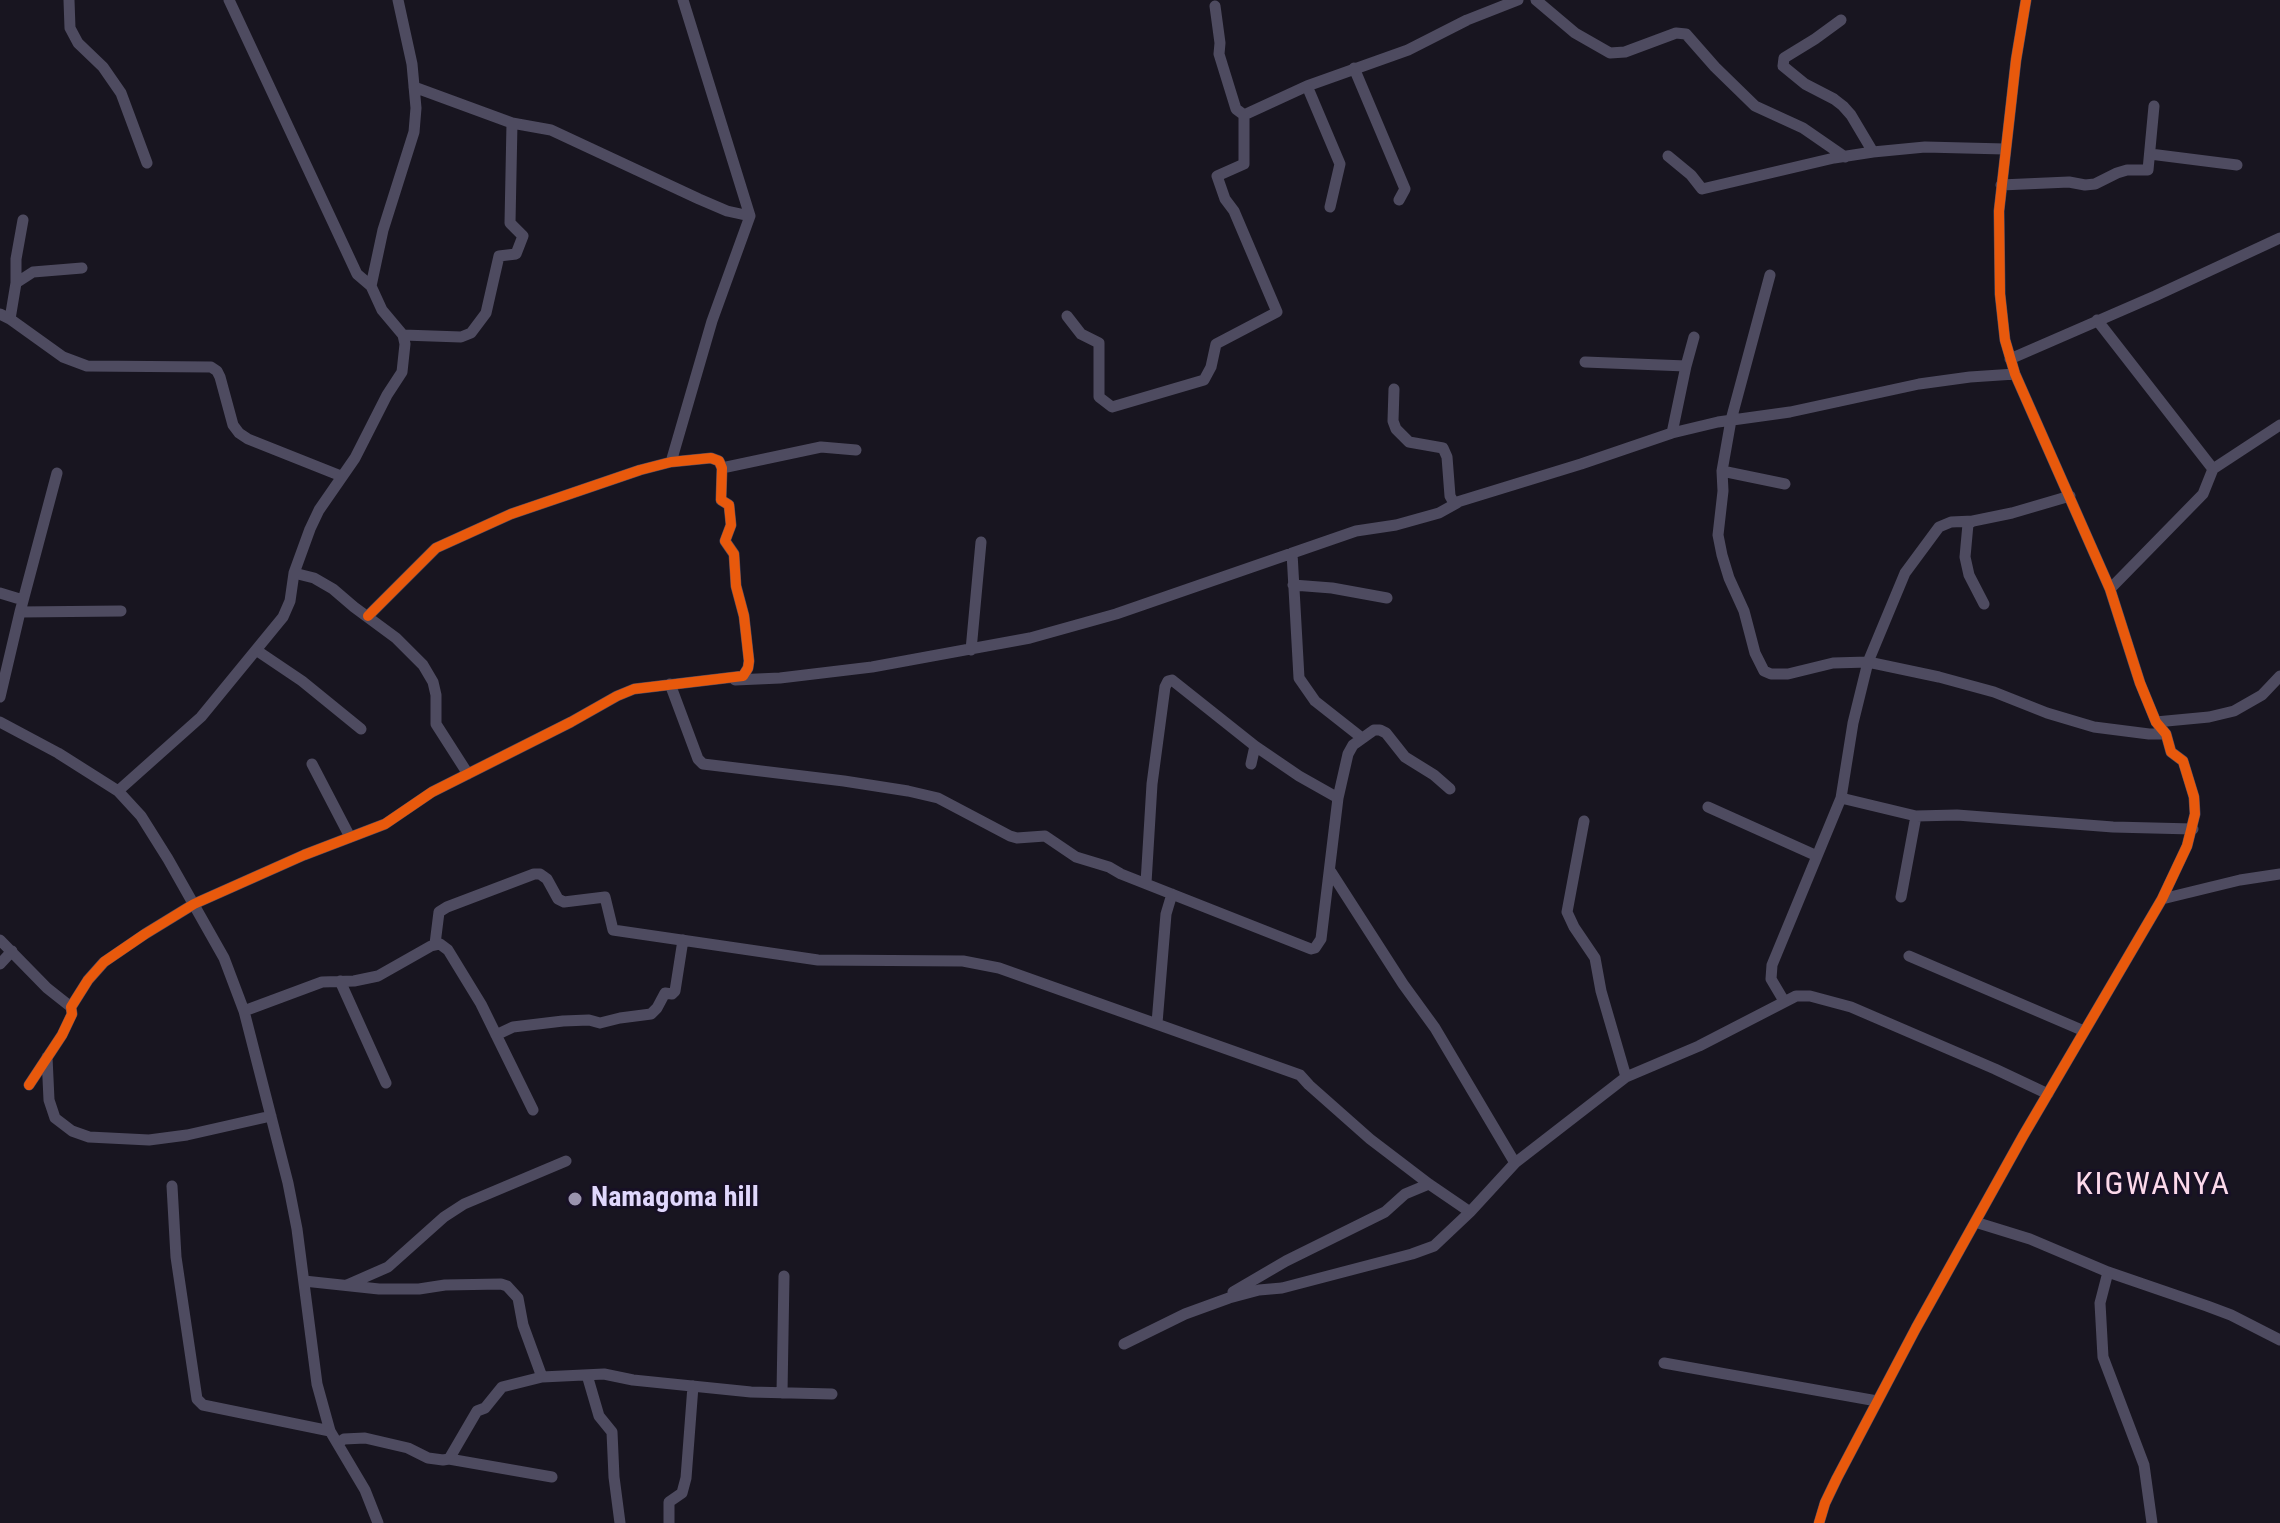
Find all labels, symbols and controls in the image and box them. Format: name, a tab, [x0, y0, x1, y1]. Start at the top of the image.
district label: KIGWANYA	[2075, 1167, 2231, 1205]
place label: Namagoma hill	[591, 1182, 759, 1216]
marker: Namagoma hill	[566, 1190, 584, 1208]

